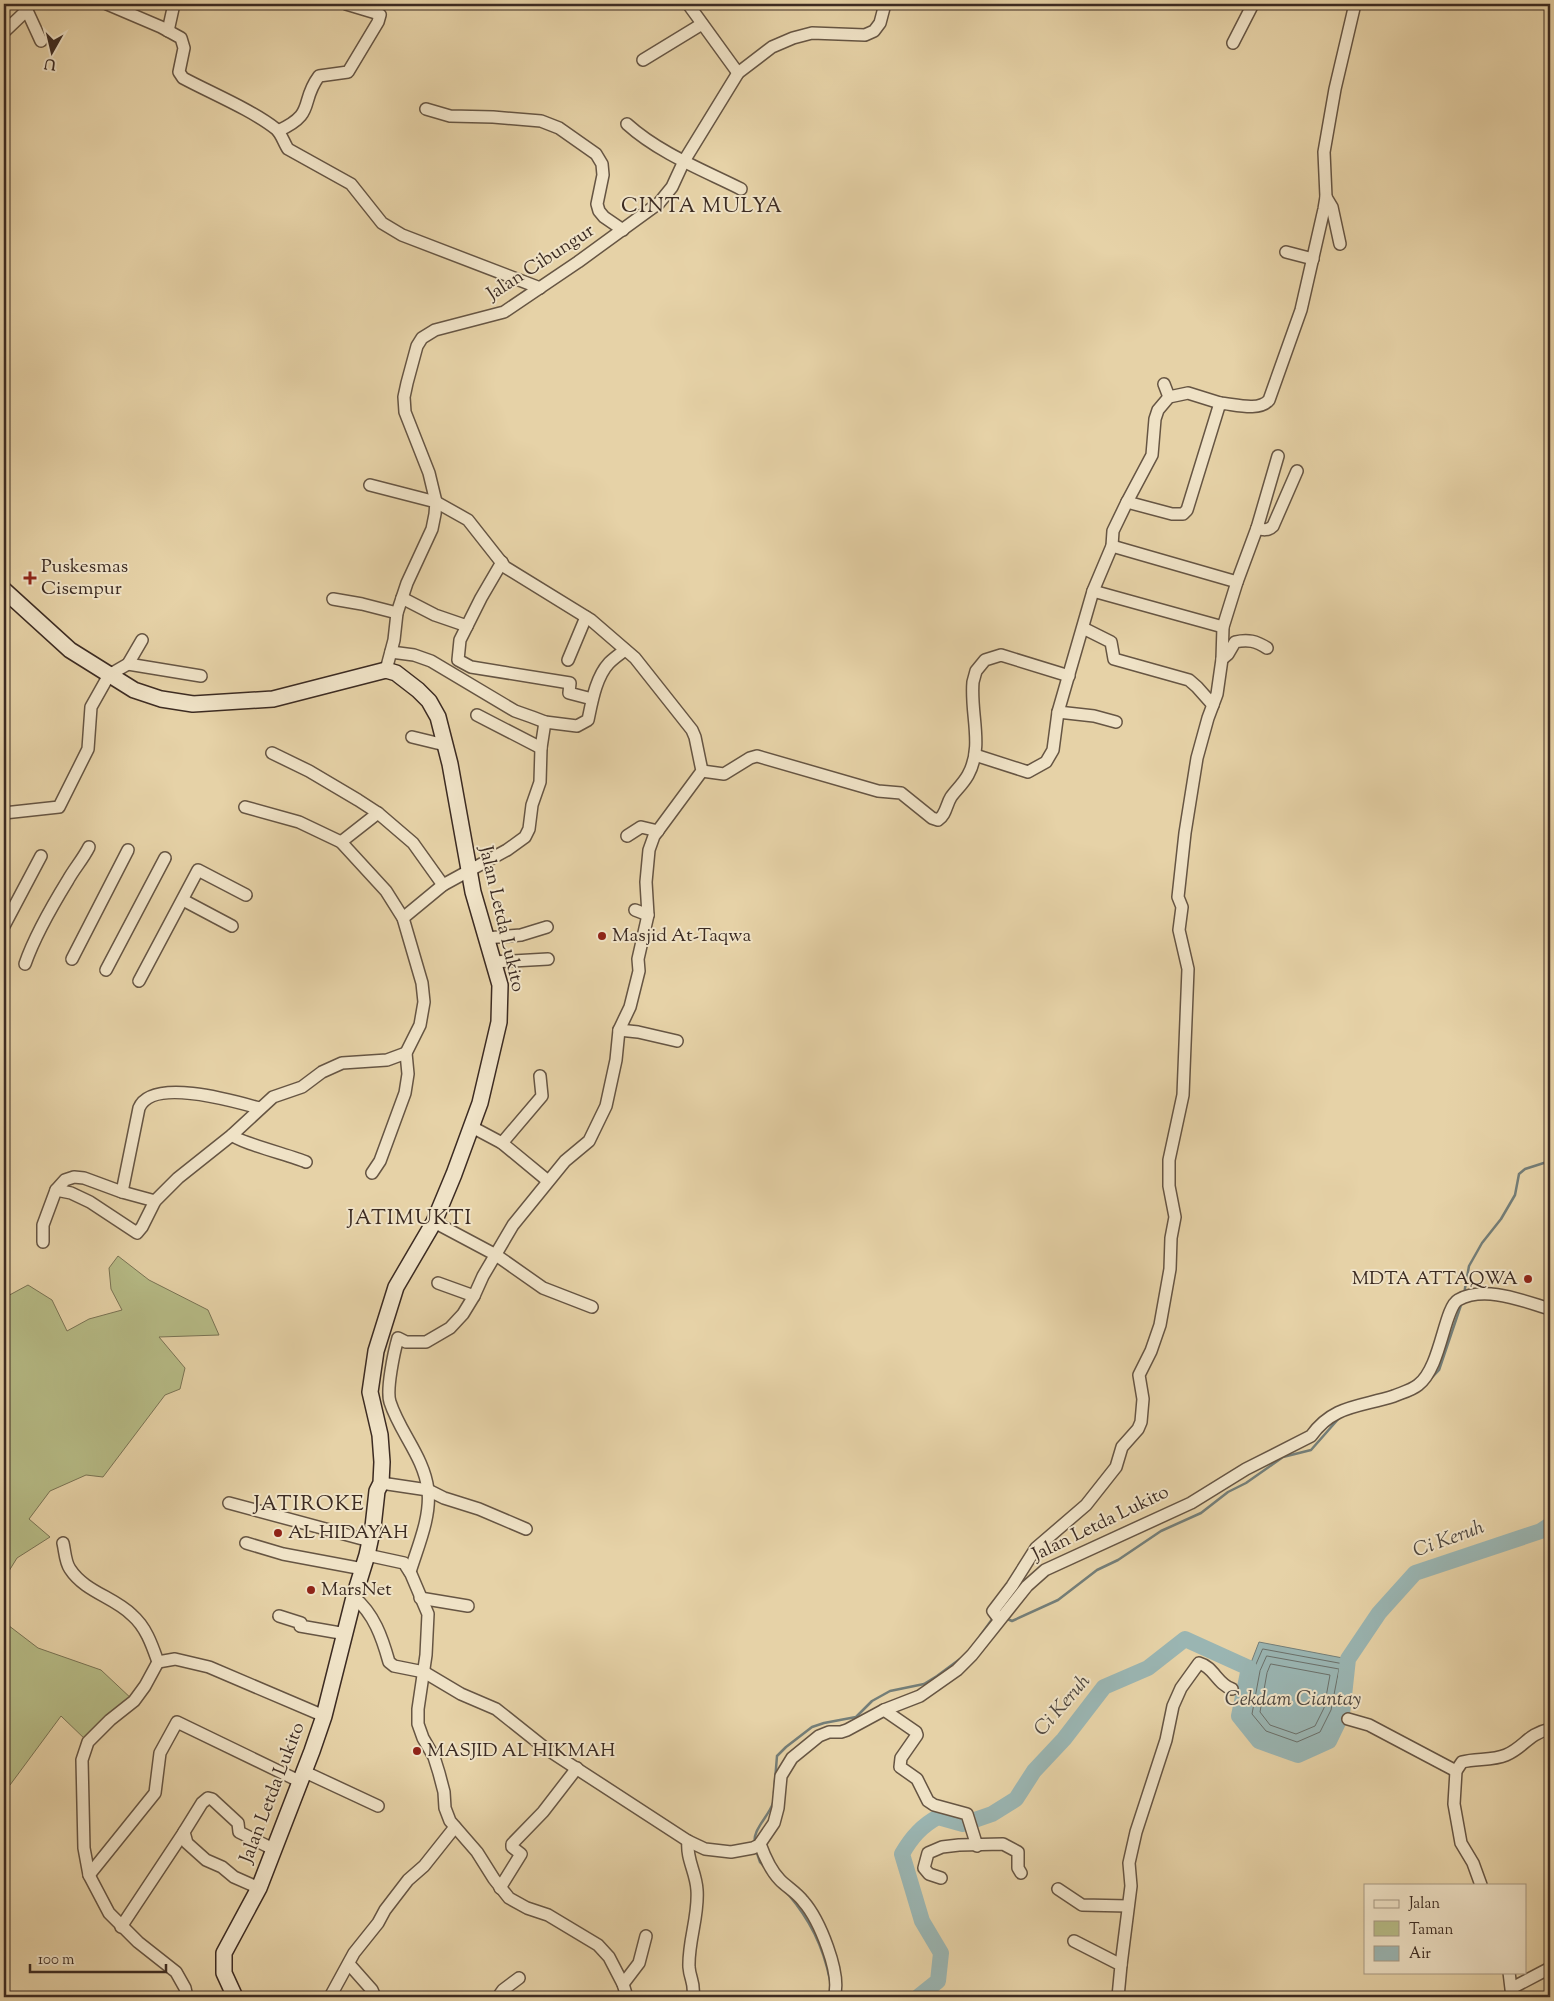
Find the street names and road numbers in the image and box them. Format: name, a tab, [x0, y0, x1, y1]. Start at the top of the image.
street label: Jalan Cibungur	[481, 218, 600, 309]
street label: Jalan Letda Lukito	[471, 842, 531, 995]
street label: Jalan Letda Lukito	[1027, 1479, 1174, 1569]
street label: Jalan Letda Lukito	[233, 1719, 312, 1868]

